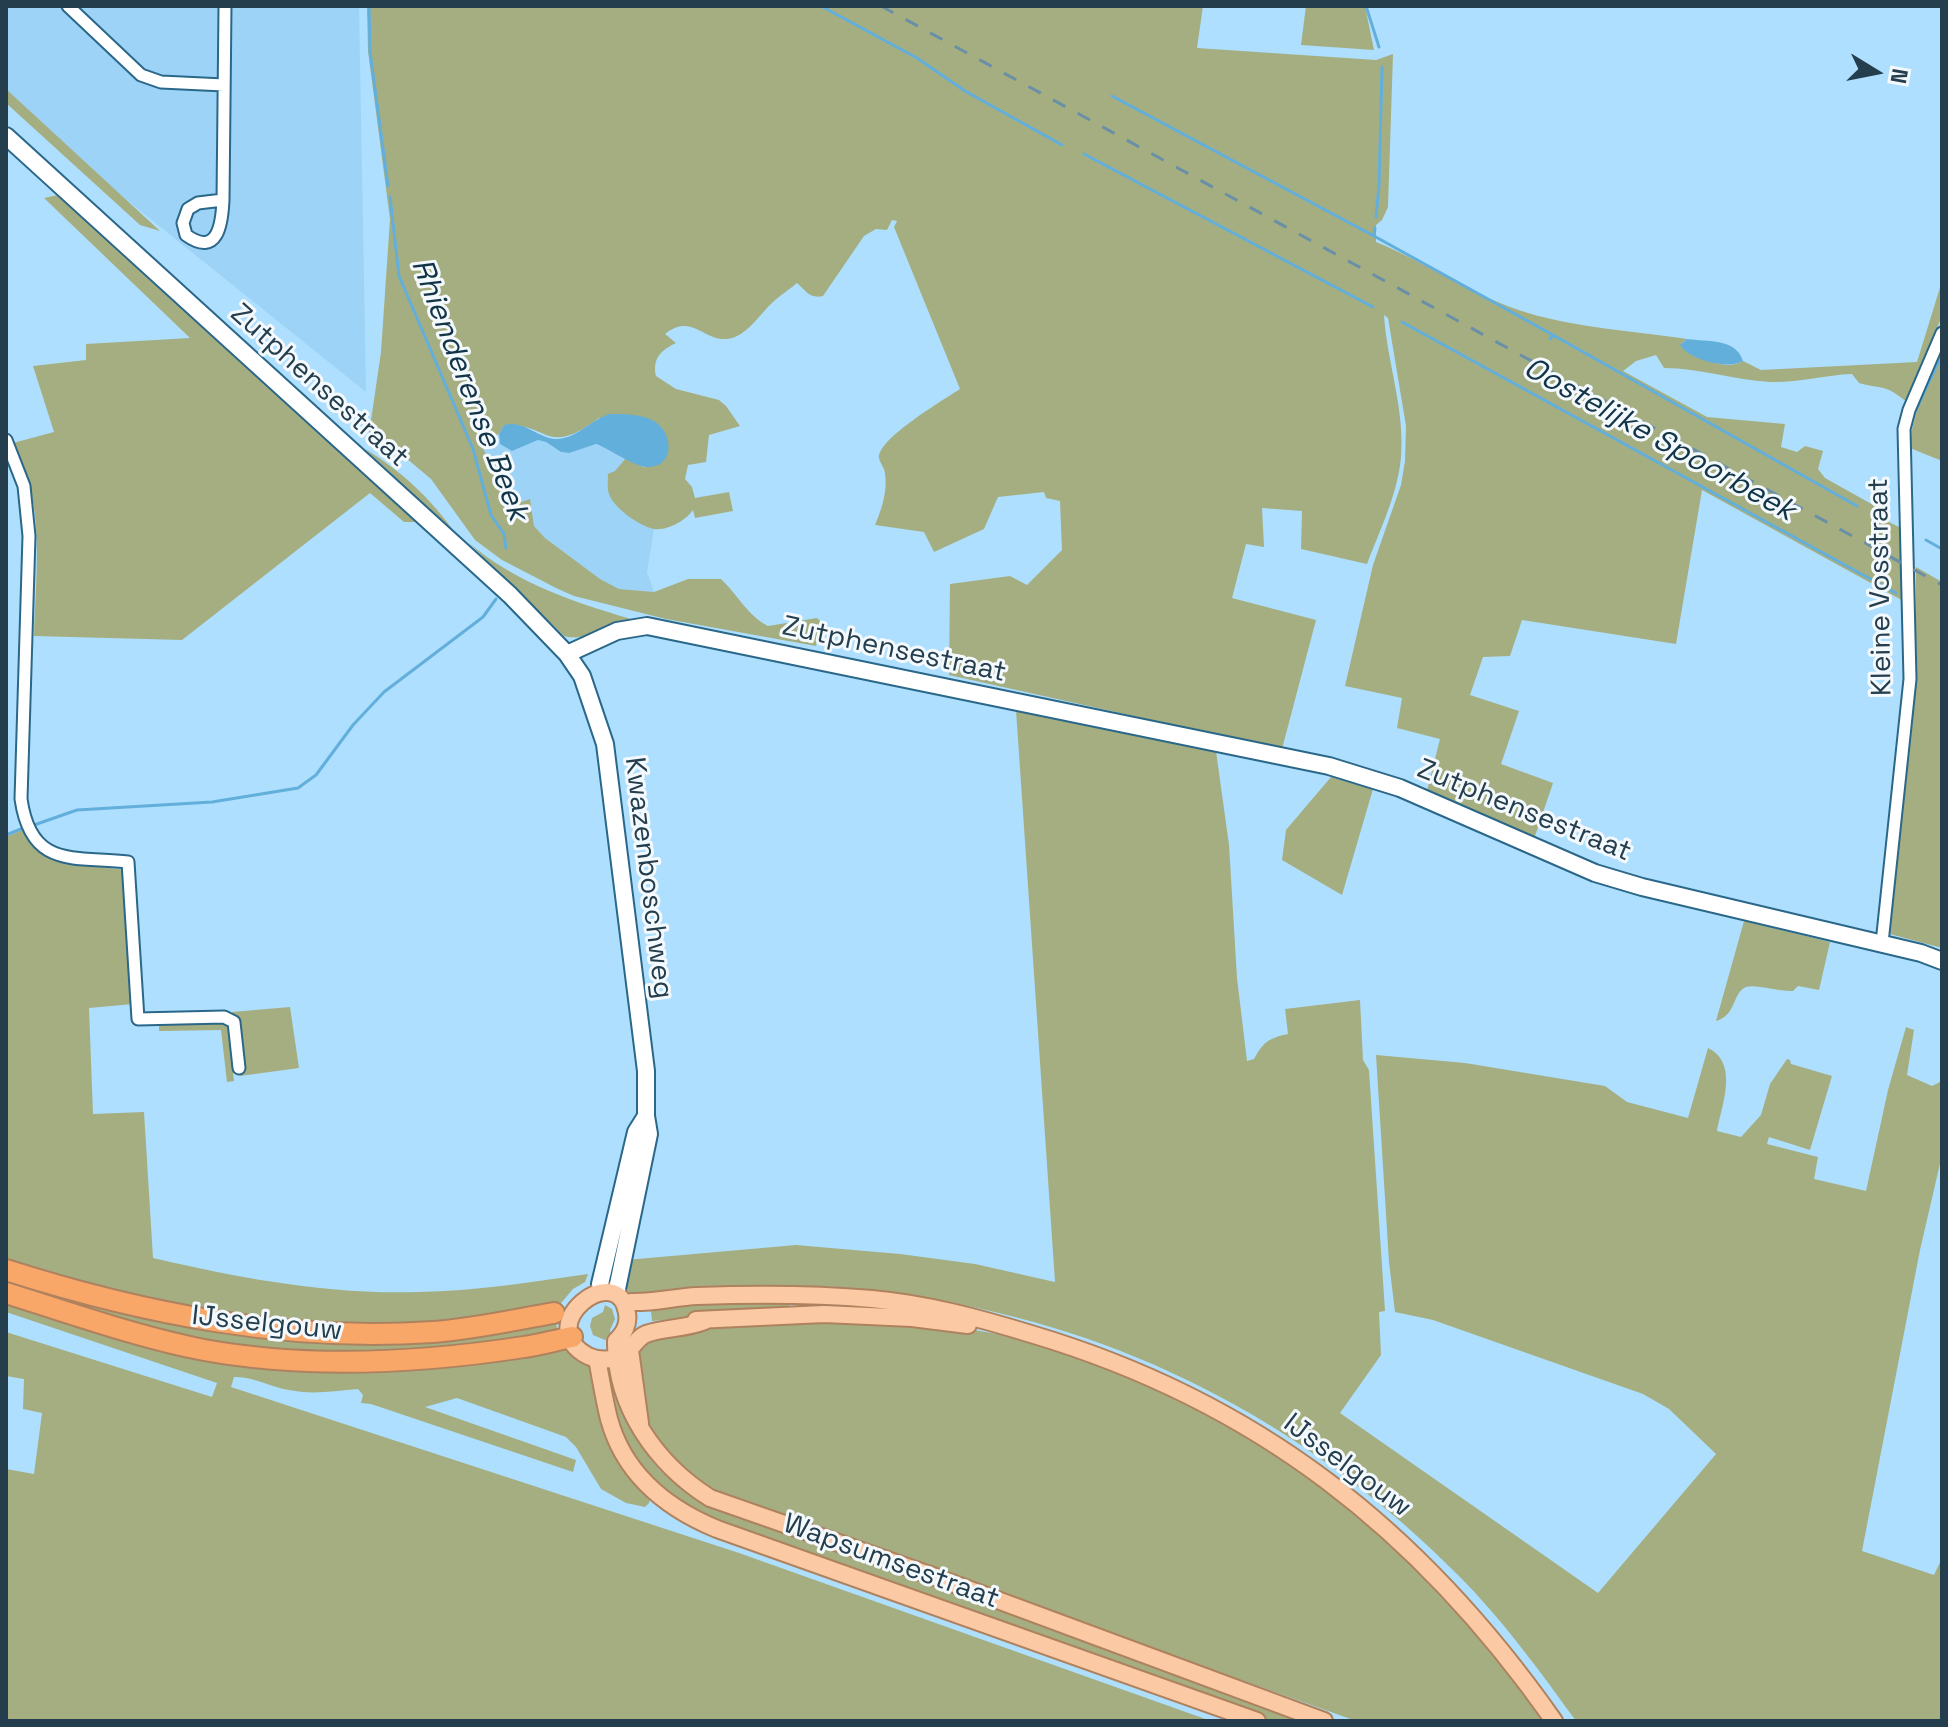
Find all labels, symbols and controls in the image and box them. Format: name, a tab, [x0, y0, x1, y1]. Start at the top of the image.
north arrow	[1836, 32, 1916, 112]
text: N	[1885, 66, 1915, 86]
water label: Rhienderense Beek	[402, 254, 536, 526]
street label: Zutphensestraat	[223, 297, 415, 475]
water label: Oostelijke Spoorbeek	[1517, 350, 1801, 530]
street label: Kleine Vosstraat	[1862, 478, 1900, 696]
street label: Zutphensestraat	[779, 610, 1009, 690]
street label: Zutphensestraat	[1412, 753, 1636, 869]
street label: Kwazenboschweg	[617, 755, 679, 1001]
street label: IJsselgouw	[190, 1299, 344, 1349]
street label: IJsselgouw	[1276, 1407, 1418, 1525]
street label: Wapsumsestraat	[778, 1507, 1004, 1617]

